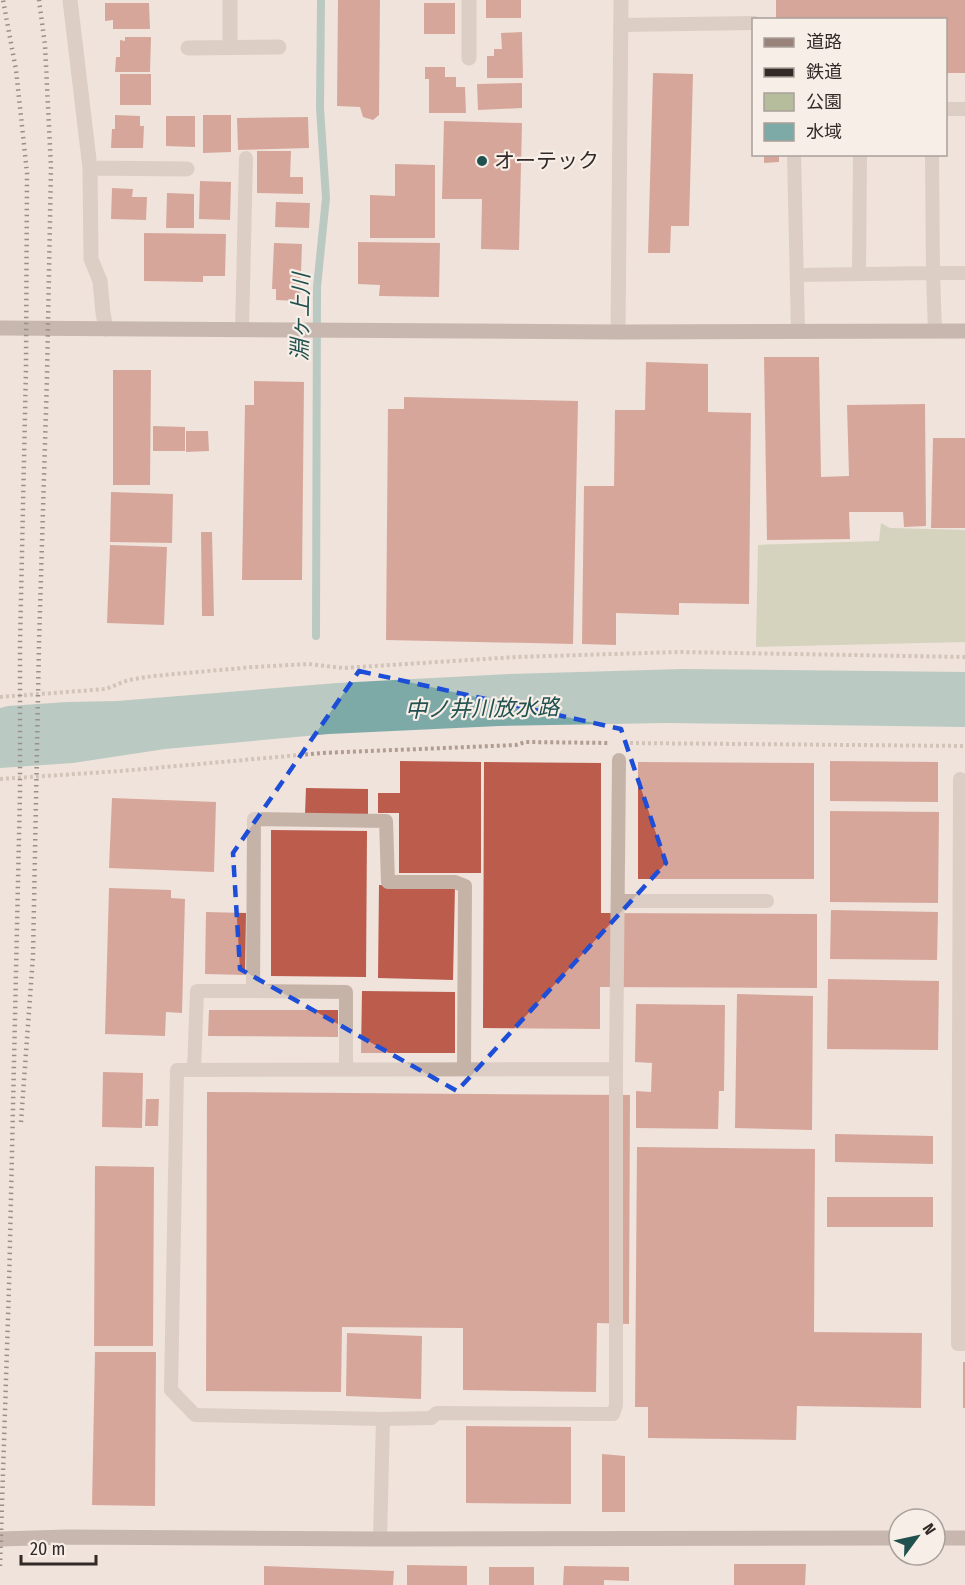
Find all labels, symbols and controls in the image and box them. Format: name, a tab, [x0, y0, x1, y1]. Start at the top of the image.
legend	[752, 18, 947, 156]
text: 道路	[806, 31, 842, 53]
text: 鉄道	[806, 61, 842, 83]
text: 公園	[806, 91, 842, 113]
text: 水域	[806, 121, 842, 143]
place label: オーテック	[494, 148, 599, 174]
marker: オーテック	[475, 154, 489, 168]
water label: 淵ヶ上川	[286, 271, 315, 361]
water label: 中ノ井川放水路	[405, 694, 561, 723]
north arrow	[887, 1507, 947, 1567]
text: N	[919, 1520, 940, 1538]
scale bar	[21, 1528, 96, 1566]
text: 20 m	[30, 1538, 65, 1560]

